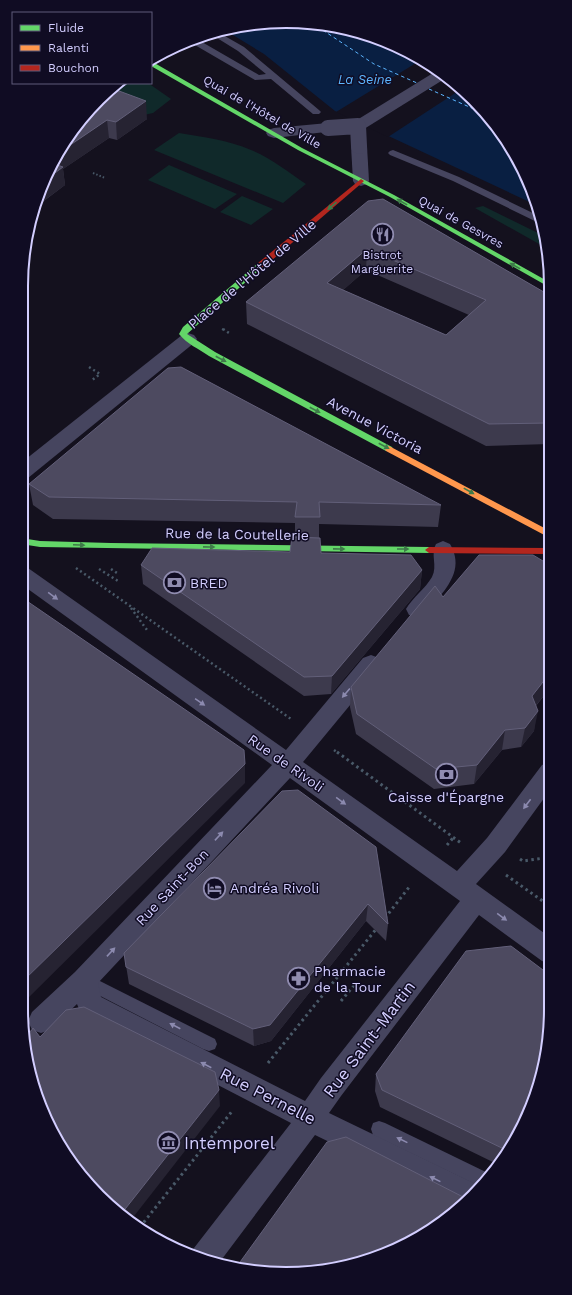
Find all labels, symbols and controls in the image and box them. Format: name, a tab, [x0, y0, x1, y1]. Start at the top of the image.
legend	[12, 12, 152, 84]
text: Fluide	[48, 21, 84, 35]
text: Ralenti	[48, 41, 89, 55]
text: Bouchon	[48, 61, 99, 75]
water label: La Seine	[338, 72, 392, 87]
street label: Quai de l'Hôtel de Ville	[201, 73, 323, 152]
street label: Quai de Gesvres	[416, 193, 506, 251]
one-way arrow	[396, 198, 408, 205]
one-way arrow	[326, 202, 337, 211]
street label: Place de l'Hôtel de Ville	[185, 216, 319, 332]
restaurant icon: Bistrot Marguerite	[369, 221, 395, 247]
place label: Bistrot Marguerite	[351, 248, 413, 276]
one-way arrow	[509, 262, 521, 269]
one-way arrow	[215, 356, 227, 362]
street label: Avenue Victoria	[324, 393, 426, 457]
one-way arrow	[310, 406, 321, 413]
one-way arrow	[378, 443, 390, 449]
one-way arrow	[463, 488, 475, 495]
street label: Rue de la Coutellerie	[165, 525, 309, 543]
one-way arrow	[73, 542, 86, 548]
one-way arrow	[203, 544, 216, 550]
one-way arrow	[333, 546, 346, 552]
one-way arrow	[397, 546, 410, 552]
bank icon: BRED	[161, 570, 187, 596]
place label: BRED	[190, 575, 227, 591]
one-way arrow	[47, 591, 58, 600]
one-way arrow	[342, 688, 351, 699]
one-way arrow	[195, 698, 206, 706]
street label: Rue de Rivoli	[245, 731, 327, 795]
bank icon: Caisse d'Épargne	[433, 762, 459, 788]
place label: Caisse d'Épargne	[388, 789, 504, 805]
one-way arrow	[335, 797, 346, 805]
one-way arrow	[523, 798, 531, 809]
one-way arrow	[214, 831, 224, 841]
street label: Rue Saint-Bon	[132, 845, 212, 929]
hotel icon: Andréa Rivoli	[202, 875, 228, 901]
place label: Andréa Rivoli	[230, 880, 319, 896]
one-way arrow	[496, 913, 507, 922]
one-way arrow	[106, 947, 115, 956]
place label: Pharmacie de la Tour	[314, 963, 386, 995]
pharmacy icon: Pharmacie de la Tour	[286, 966, 312, 992]
street label: Rue Saint-Martin	[319, 977, 419, 1101]
one-way arrow	[169, 1023, 180, 1029]
one-way arrow	[200, 1062, 212, 1068]
street label: Rue Pernelle	[217, 1063, 319, 1129]
museum icon: Intemporel	[156, 1130, 182, 1156]
place label: Intemporel	[184, 1133, 276, 1153]
one-way arrow	[396, 1137, 407, 1143]
one-way arrow	[429, 1176, 441, 1182]

